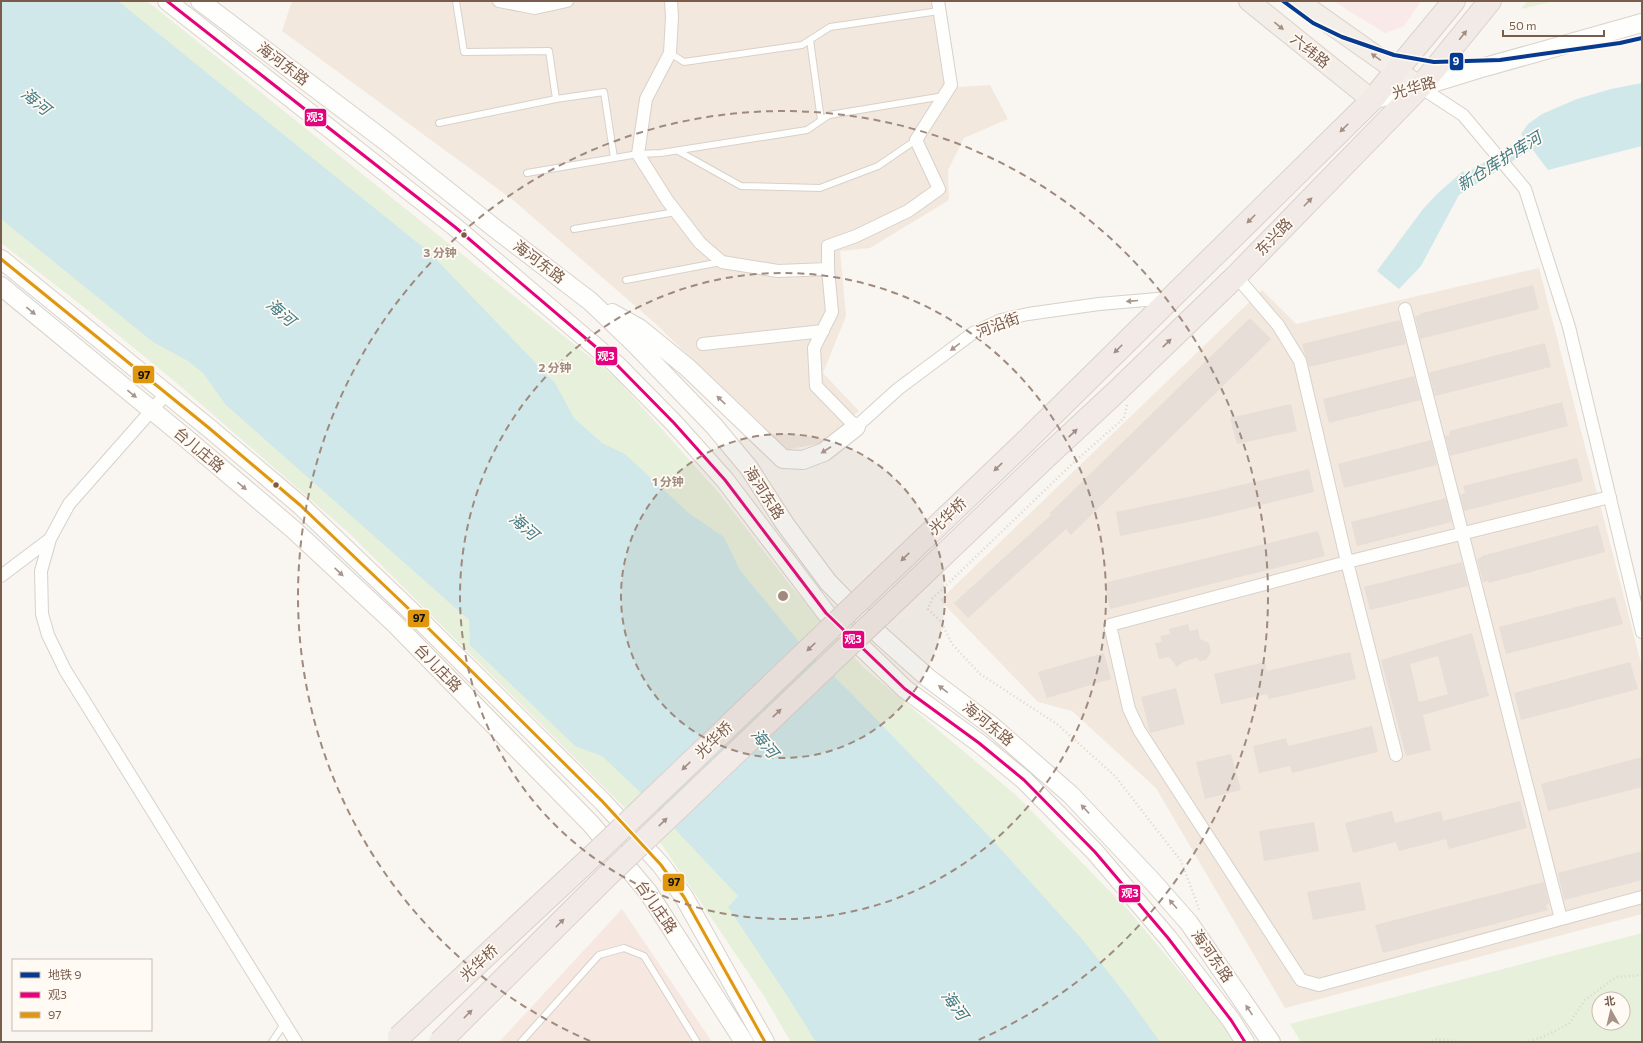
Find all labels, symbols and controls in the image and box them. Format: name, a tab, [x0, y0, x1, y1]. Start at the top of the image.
scale bar	[1503, 12, 1604, 38]
text: 50 m	[1509, 18, 1537, 32]
one-way arrow	[1274, 21, 1284, 30]
street label: 六纬路	[1287, 29, 1334, 71]
one-way arrow	[1459, 29, 1468, 40]
street label: 海河东路	[254, 38, 313, 88]
line badge: 9	[1449, 52, 1464, 71]
one-way arrow	[1371, 53, 1382, 61]
text: 9	[1453, 54, 1460, 67]
street label: 光华路	[1390, 72, 1438, 102]
water label: 海河	[18, 83, 57, 120]
line badge: 观3	[304, 108, 327, 127]
text: 观3	[306, 110, 324, 123]
one-way arrow	[1339, 123, 1349, 133]
water label: 新仓库护库河	[1453, 125, 1547, 194]
one-way arrow	[1303, 197, 1313, 207]
one-way arrow	[1246, 214, 1256, 224]
street label: 东兴路	[1251, 214, 1295, 259]
unlabelled marker	[459, 230, 469, 240]
street label: 海河东路	[510, 236, 569, 286]
text: 3 分钟	[423, 245, 457, 259]
water label: 海河	[263, 294, 302, 331]
one-way arrow	[1126, 298, 1138, 304]
one-way arrow	[26, 307, 37, 316]
street label: 河沿街	[973, 308, 1022, 340]
one-way arrow	[1162, 338, 1172, 348]
one-way arrow	[949, 342, 960, 351]
one-way arrow	[1114, 344, 1123, 354]
line badge: 观3	[595, 346, 618, 366]
text: 观3	[597, 349, 615, 362]
text: 2 分钟	[538, 360, 572, 374]
line badge: 97	[132, 365, 155, 384]
text: 97	[138, 368, 150, 381]
one-way arrow	[126, 389, 137, 398]
one-way arrow	[716, 395, 726, 405]
street label: 台儿庄路	[171, 423, 228, 475]
one-way arrow	[1067, 428, 1078, 437]
one-way arrow	[820, 447, 831, 454]
street label: 海河东路	[741, 462, 789, 523]
one-way arrow	[993, 462, 1003, 472]
text: 1 分钟	[652, 474, 684, 488]
unlabelled marker	[271, 480, 281, 490]
one-way arrow	[237, 482, 247, 491]
street label: 光华桥	[925, 493, 970, 537]
water label: 海河	[506, 508, 545, 545]
one-way arrow	[900, 552, 909, 561]
one-way arrow	[335, 567, 344, 576]
centre of rings	[776, 589, 790, 603]
line badge: 97	[407, 609, 430, 628]
text: 97	[413, 611, 425, 624]
line badge: 观3	[842, 630, 865, 649]
text: 观3	[844, 632, 862, 645]
street label: 台儿庄路	[411, 639, 466, 695]
one-way arrow	[806, 642, 816, 652]
one-way arrow	[937, 685, 948, 693]
street label: 海河东路	[960, 697, 1018, 749]
one-way arrow	[772, 708, 782, 718]
street label: 光华桥	[691, 717, 736, 761]
water label: 海河	[748, 724, 785, 763]
one-way arrow	[681, 761, 691, 771]
one-way arrow	[1080, 804, 1090, 814]
one-way arrow	[658, 817, 668, 827]
line badge: 97	[662, 873, 685, 892]
text: 97	[668, 875, 680, 888]
street label: 台儿庄路	[632, 877, 681, 936]
line badge: 观3	[1118, 884, 1141, 903]
text: 观3	[1121, 886, 1139, 899]
one-way arrow	[1168, 899, 1177, 910]
one-way arrow	[555, 918, 565, 928]
street label: 海河东路	[1188, 926, 1237, 985]
street label: 光华桥	[456, 940, 501, 984]
legend	[12, 959, 152, 1031]
text: 地铁 9	[48, 967, 82, 981]
water label: 海河	[938, 986, 974, 1026]
text: 观3	[48, 987, 67, 1001]
north arrow	[1591, 991, 1631, 1031]
text: 北	[1603, 993, 1616, 1008]
one-way arrow	[1245, 1004, 1253, 1015]
text: 97	[48, 1007, 62, 1021]
one-way arrow	[463, 1010, 473, 1019]

